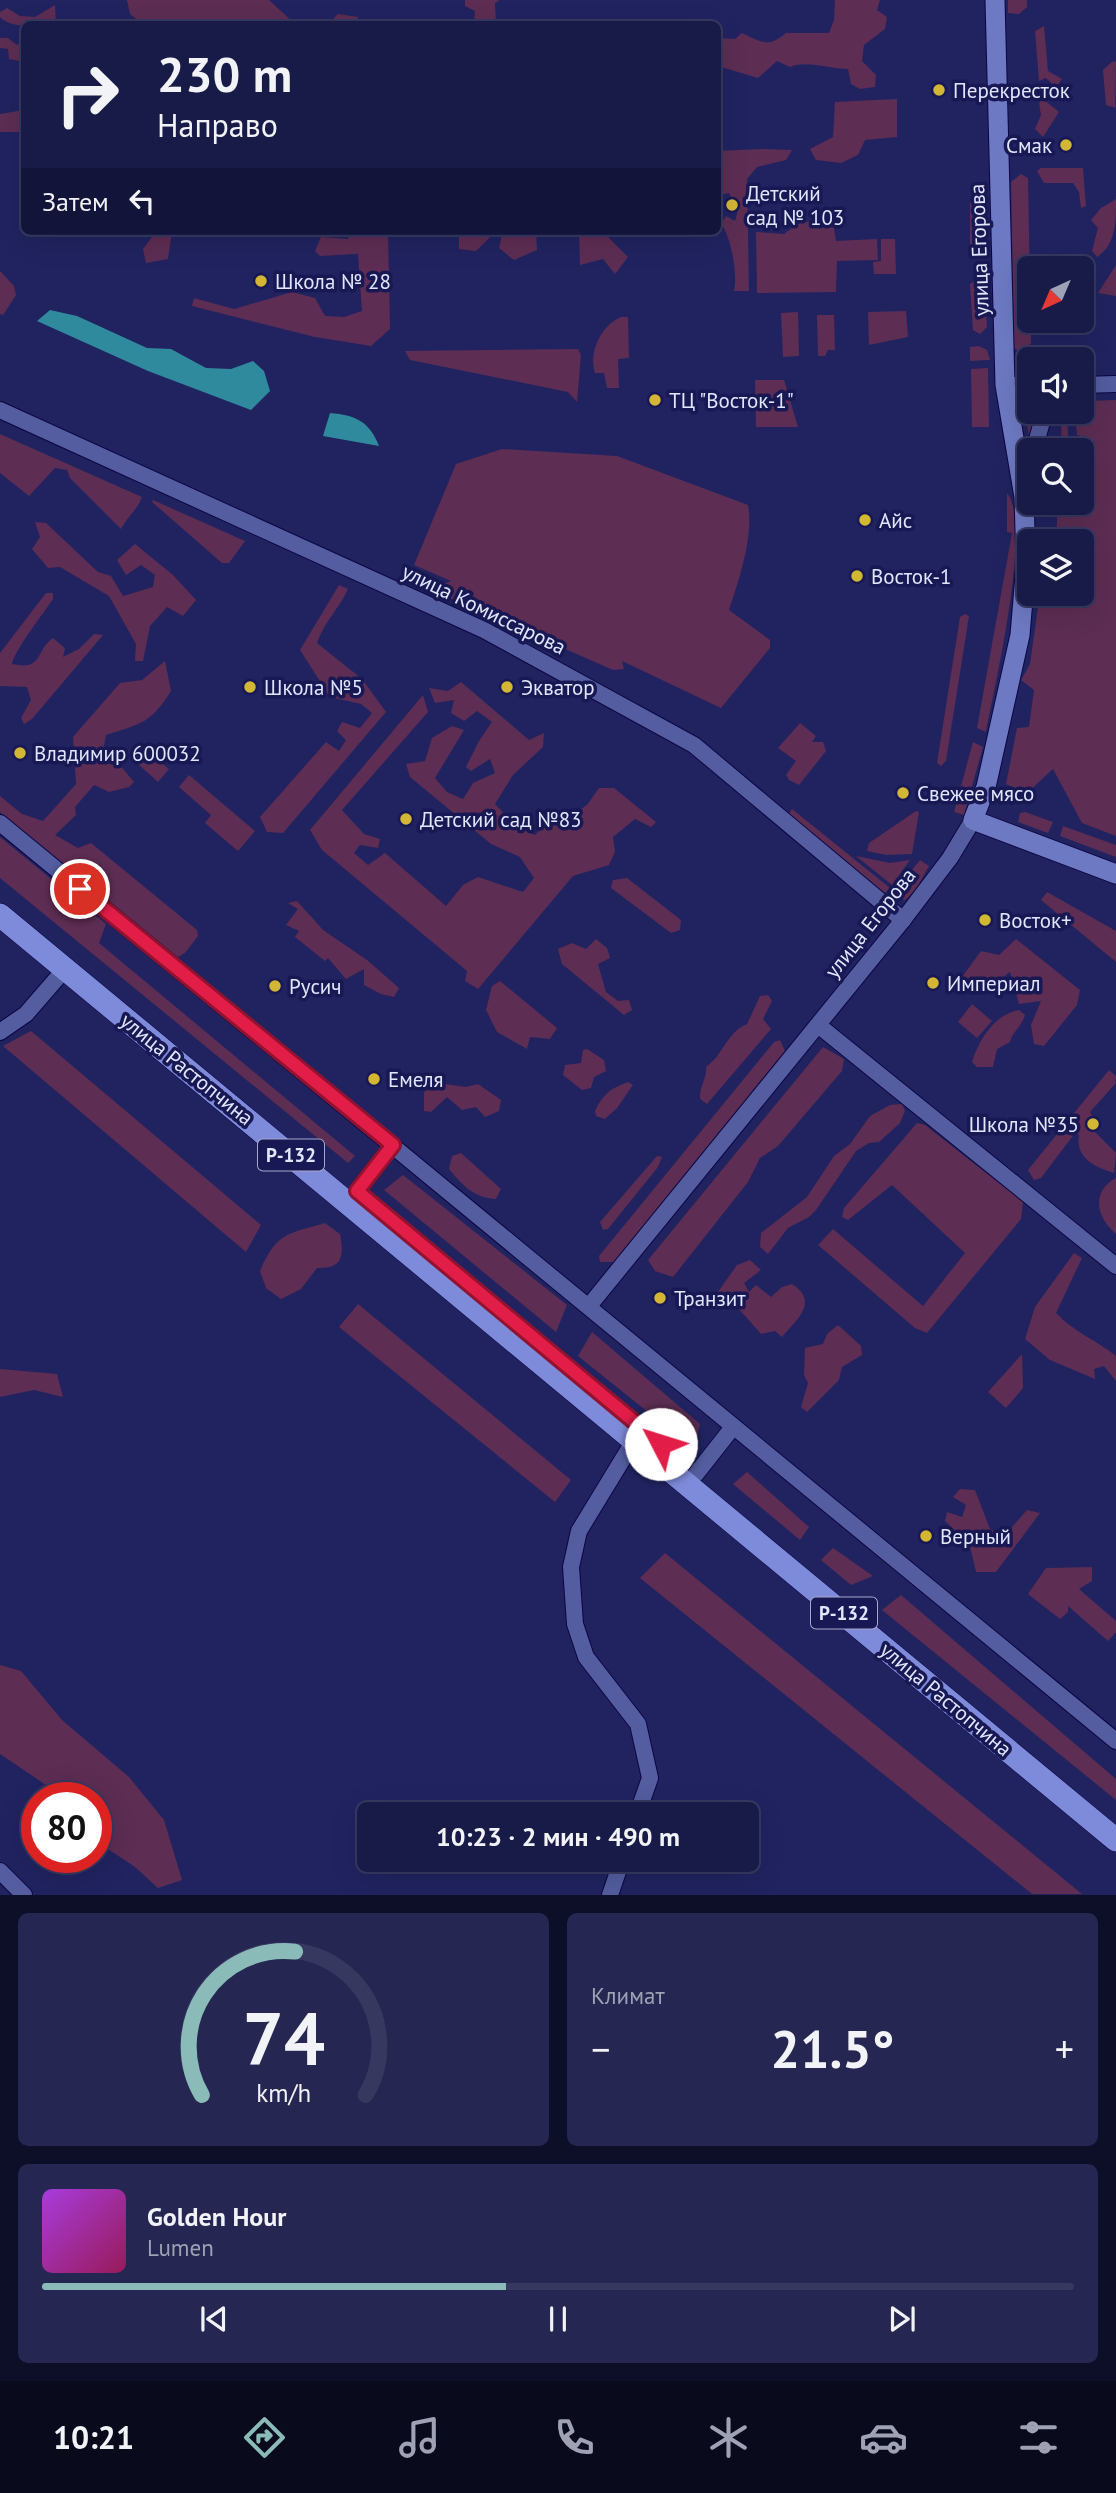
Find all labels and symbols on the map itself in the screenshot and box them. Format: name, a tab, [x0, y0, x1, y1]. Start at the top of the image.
place label: Перекресток	[953, 77, 1070, 104]
marker: Перекресток	[931, 82, 947, 98]
place label: Смак	[1006, 132, 1052, 159]
marker: Смак	[1058, 137, 1074, 153]
place label: Детский сад № 103	[746, 180, 844, 231]
street label: улица Егорова	[963, 183, 995, 317]
marker: Детский сад № 103	[724, 197, 740, 213]
north arrow	[1017, 256, 1094, 332]
place label: Школа № 28	[275, 268, 391, 295]
marker: Школа № 28	[253, 273, 269, 289]
place label: ТЦ "Восток-1"	[669, 387, 794, 414]
marker: ТЦ "Восток-1"	[647, 392, 663, 408]
place label: Айс	[879, 507, 912, 534]
marker: Айс	[857, 512, 873, 528]
street label: улица Комиссарова	[398, 558, 570, 660]
place label: Восток-1	[871, 563, 952, 590]
marker: Восток-1	[849, 568, 865, 584]
place label: Школа №5	[264, 674, 363, 701]
place label: Экватор	[521, 674, 595, 701]
marker: Школа №5	[242, 679, 258, 695]
marker: Экватор	[499, 679, 515, 695]
place label: Владимир 600032	[34, 740, 201, 767]
marker: Владимир 600032	[12, 745, 28, 761]
place label: Свежее мясо	[917, 780, 1034, 807]
marker: Свежее мясо	[895, 785, 911, 801]
place label: Детский сад №83	[420, 806, 582, 833]
marker: Детский сад №83	[398, 811, 414, 827]
pin	[50, 859, 110, 919]
street label: улица Егорова	[819, 862, 921, 984]
place label: Восток+	[999, 907, 1072, 934]
marker: Восток+	[977, 912, 993, 928]
place label: Империал	[947, 970, 1041, 997]
place label: Русич	[289, 973, 342, 1000]
marker: Империал	[925, 975, 941, 991]
marker: Русич	[267, 978, 283, 994]
street label: улица Растопчина	[115, 1007, 259, 1131]
place label: Емеля	[388, 1066, 444, 1093]
marker: Емеля	[366, 1071, 382, 1087]
place label: Школа №35	[969, 1111, 1079, 1138]
marker: Школа №35	[1085, 1116, 1101, 1132]
road number: Р-132	[258, 1140, 324, 1170]
place label: Транзит	[674, 1285, 746, 1312]
marker: Транзит	[652, 1290, 668, 1306]
position arrow	[624, 1407, 698, 1481]
place label: Верный	[940, 1523, 1011, 1550]
marker: Верный	[918, 1528, 934, 1544]
road number: Р-132	[811, 1597, 877, 1628]
street label: улица Растопчина	[875, 1636, 1017, 1762]
speed limit sign: 80	[21, 1782, 112, 1873]

